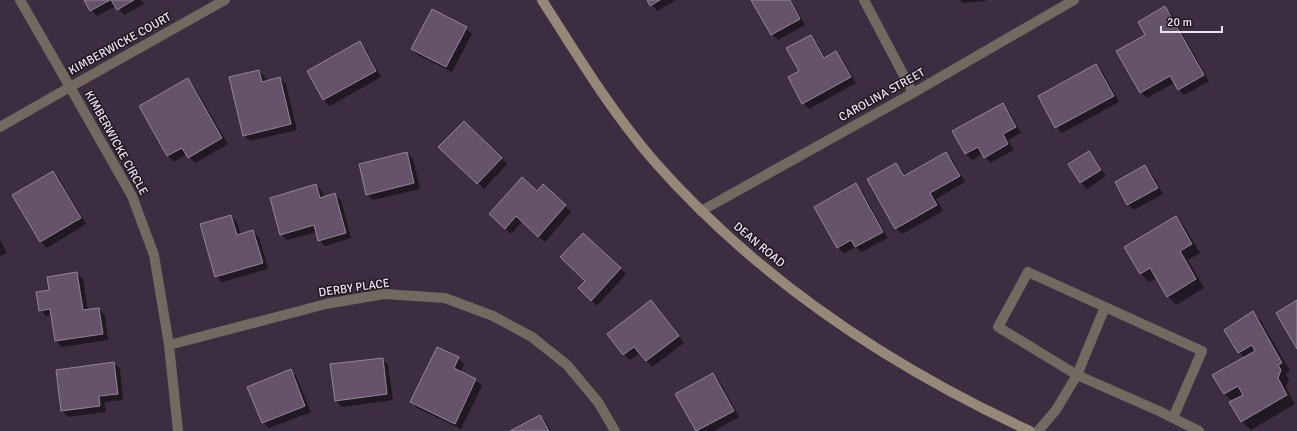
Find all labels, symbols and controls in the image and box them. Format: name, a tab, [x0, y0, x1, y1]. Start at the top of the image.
scale bar	[1161, 8, 1222, 34]
street label: KIMBERWICKE COURT	[66, 9, 174, 78]
text: 20 m	[1167, 15, 1192, 30]
street label: CAROLINA STREET	[836, 65, 928, 125]
street label: KIMBERWICKE CIRCLE	[81, 88, 151, 198]
street label: DEAN ROAD	[730, 219, 788, 271]
street label: DERBY PLACE	[318, 276, 391, 300]

